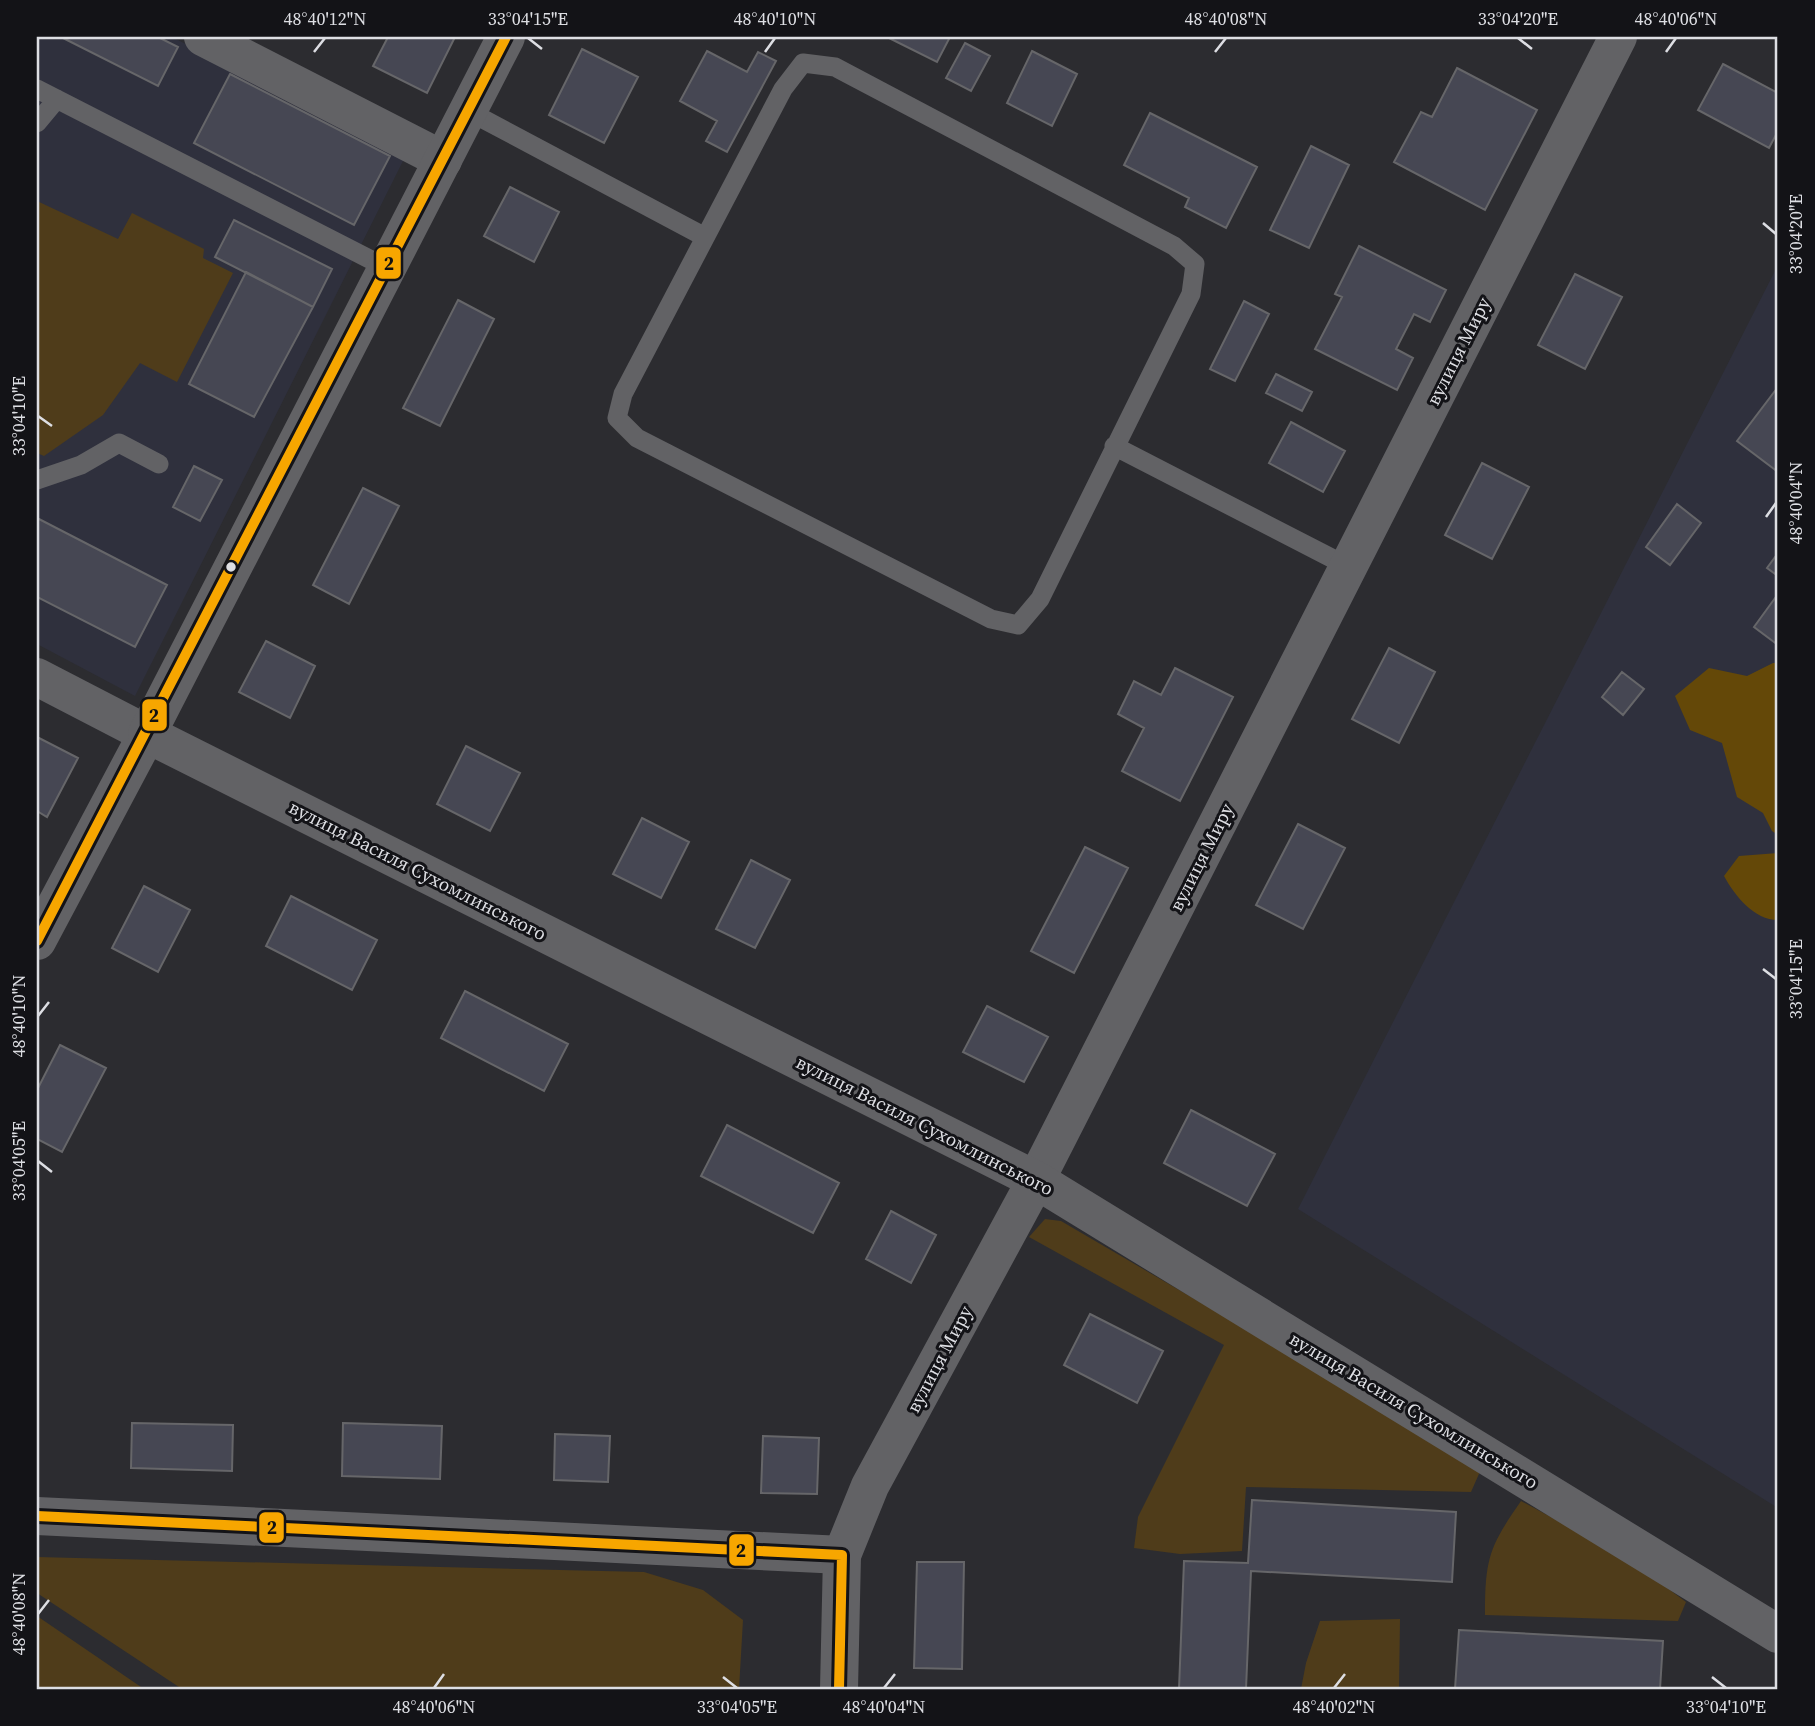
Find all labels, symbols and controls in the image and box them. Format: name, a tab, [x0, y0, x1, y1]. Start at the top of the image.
text: 48°40'12"N	[284, 6, 366, 31]
text: 33°04'15"E	[488, 6, 568, 31]
text: 48°40'10"N	[734, 6, 816, 31]
text: 48°40'08"N	[1185, 6, 1267, 31]
text: 33°04'20"E	[1478, 6, 1558, 31]
text: 48°40'06"N	[1635, 6, 1717, 31]
text: 33°04'20"E	[1783, 194, 1808, 274]
line badge: 2	[375, 246, 402, 280]
text: 2	[384, 250, 394, 276]
street label: вулиця Миру	[1420, 292, 1496, 409]
text: 33°04'10"E	[6, 376, 31, 456]
text: 48°40'04"N	[1783, 462, 1808, 544]
unlabelled marker	[224, 560, 238, 574]
line badge: 2	[141, 698, 168, 732]
text: 2	[149, 702, 159, 728]
street label: вулиця Василя Сухомлинського	[285, 794, 551, 946]
street label: вулиця Миру	[1163, 798, 1239, 915]
text: 33°04'15"E	[1783, 939, 1808, 1019]
text: 48°40'10"N	[6, 975, 31, 1057]
street label: вулиця Василя Сухомлинського	[792, 1049, 1058, 1201]
text: 33°04'05"E	[6, 1121, 31, 1201]
street label: вулиця Миру	[900, 1301, 978, 1417]
street label: вулиця Василя Сухомлинського	[1285, 1325, 1543, 1495]
line badge: 2	[258, 1511, 285, 1544]
text: 2	[267, 1514, 277, 1540]
line badge: 2	[728, 1533, 755, 1567]
text: 2	[736, 1537, 746, 1563]
text: 48°40'08"N	[6, 1573, 31, 1655]
text: 48°40'06"N	[393, 1694, 475, 1719]
text: 33°04'05"E	[697, 1694, 777, 1719]
text: 48°40'04"N	[843, 1694, 925, 1719]
text: 48°40'02"N	[1293, 1694, 1375, 1719]
text: 33°04'10"E	[1686, 1694, 1766, 1719]

